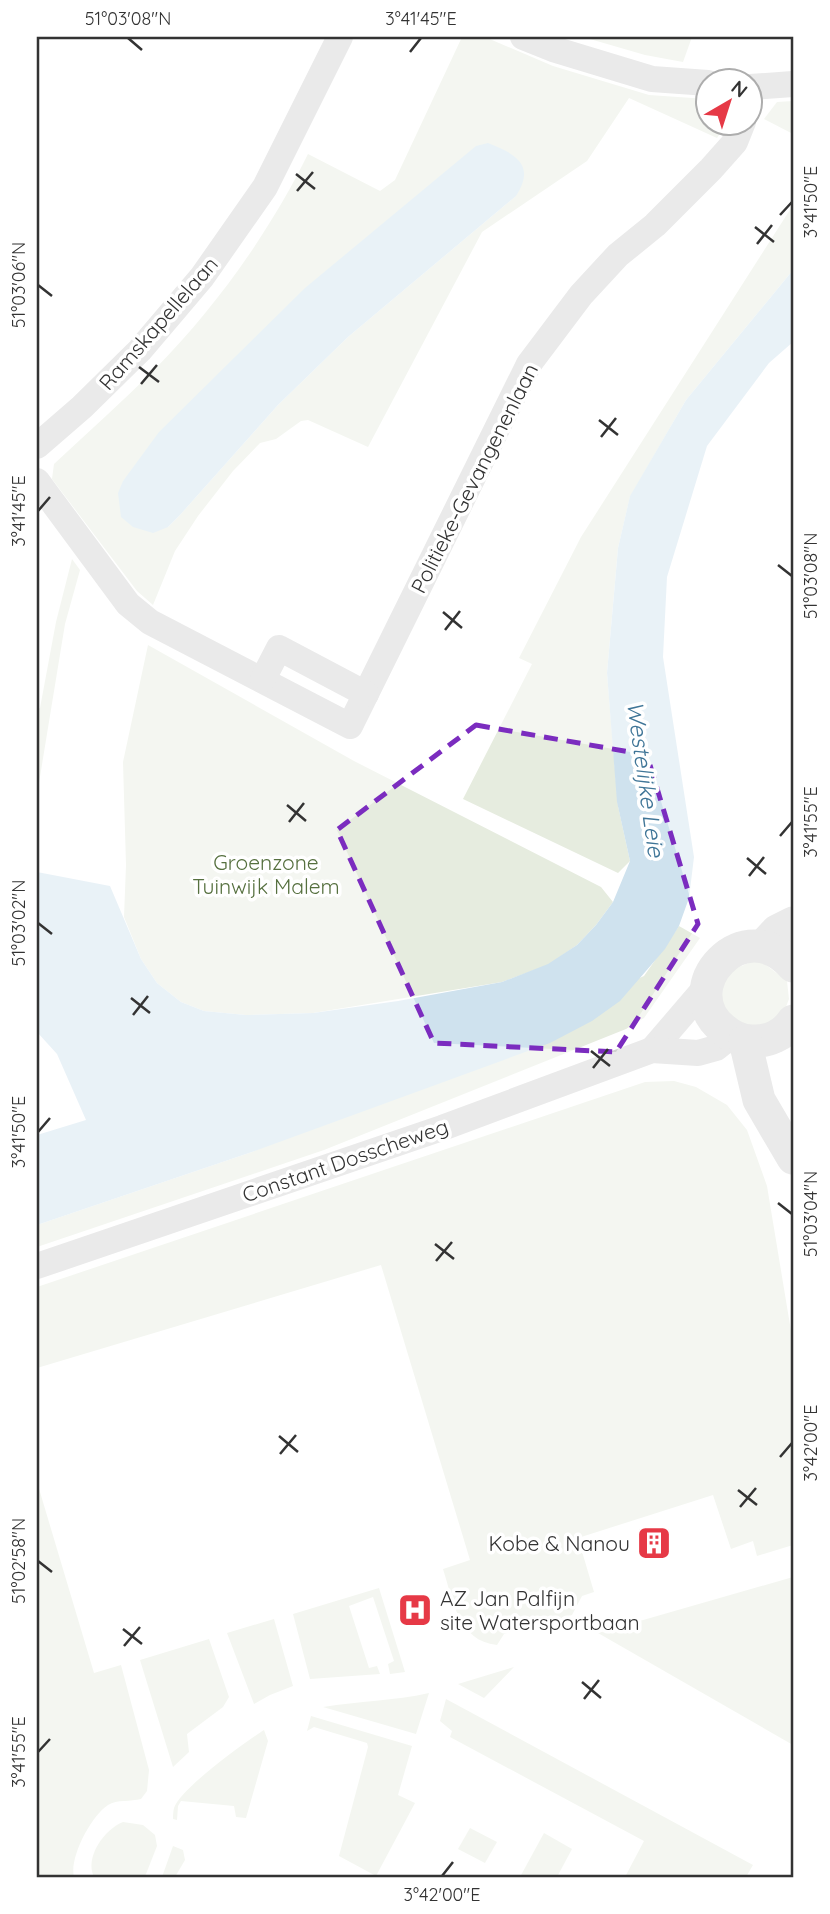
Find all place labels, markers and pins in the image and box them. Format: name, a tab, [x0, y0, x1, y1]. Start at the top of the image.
building icon: Kobe & Nanou	[635, 1524, 673, 1562]
place label: Kobe & Nanou	[488, 1530, 630, 1556]
place label: AZ Jan Palfijn site Watersportbaan	[440, 1585, 640, 1635]
hospital icon: AZ Jan Palfijn site Watersportbaan	[396, 1591, 434, 1629]

